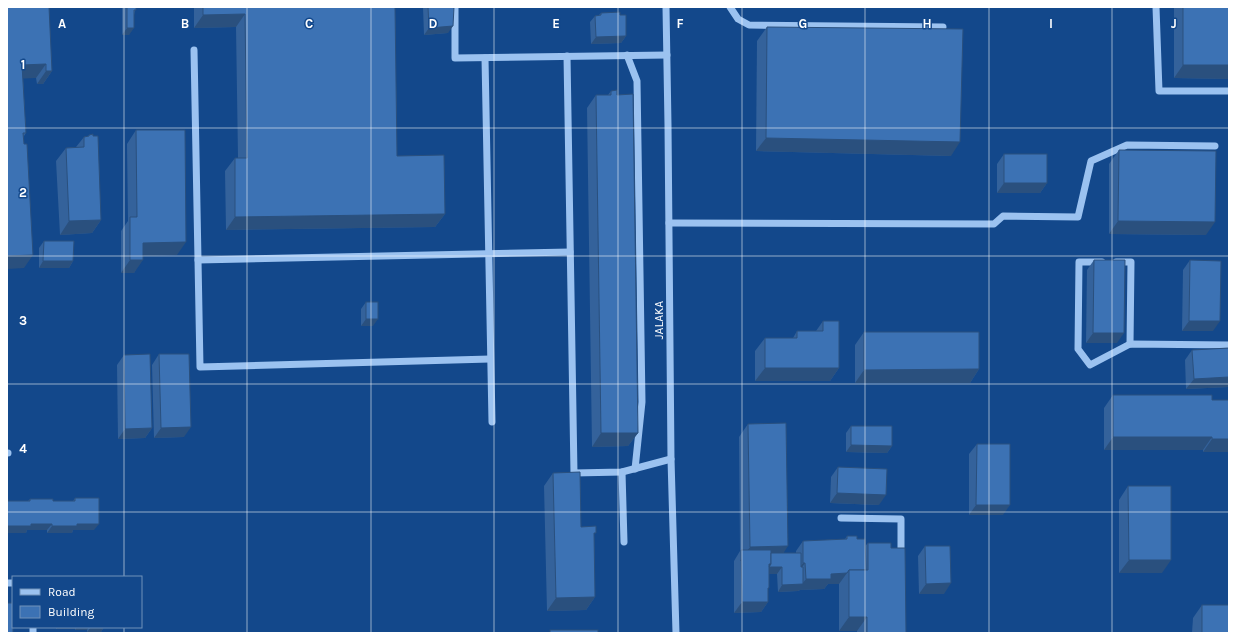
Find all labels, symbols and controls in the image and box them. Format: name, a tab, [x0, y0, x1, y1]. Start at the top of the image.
text: A	[58, 16, 66, 31]
text: B	[181, 16, 189, 31]
text: C	[305, 16, 313, 31]
text: D	[429, 16, 438, 31]
text: E	[552, 16, 560, 31]
text: F	[676, 16, 684, 31]
text: G	[799, 16, 807, 31]
text: H	[922, 16, 932, 31]
text: I	[1049, 16, 1053, 31]
text: J	[1171, 16, 1177, 31]
text: 1	[21, 57, 25, 72]
text: 2	[19, 185, 27, 200]
street label: JALAKA	[652, 301, 666, 339]
text: 3	[19, 313, 27, 328]
text: 4	[19, 441, 27, 456]
legend	[12, 576, 142, 628]
text: Road	[48, 585, 76, 599]
text: Building	[48, 605, 95, 619]

